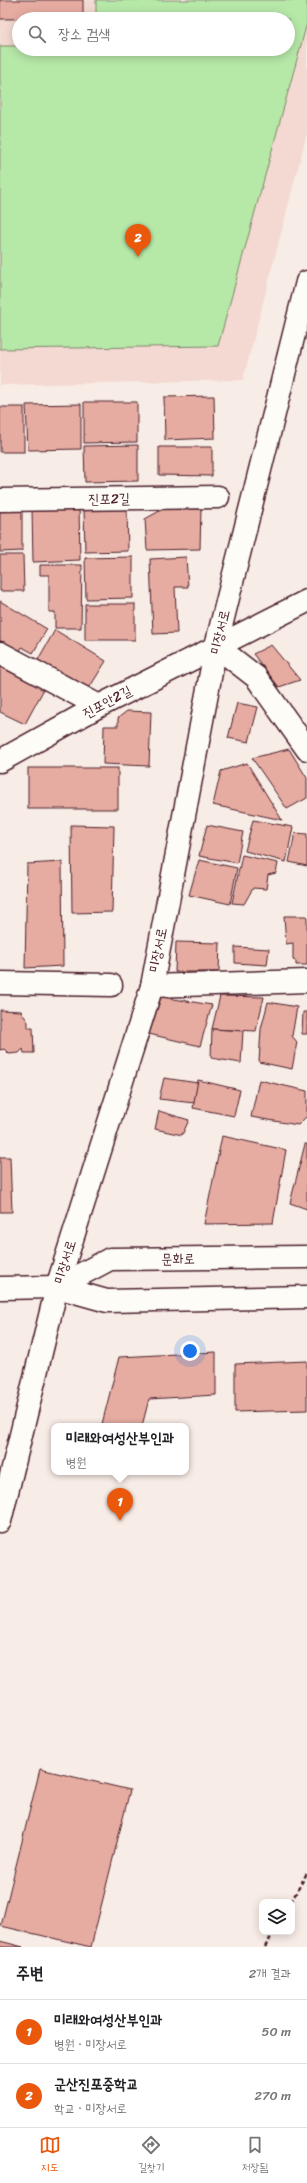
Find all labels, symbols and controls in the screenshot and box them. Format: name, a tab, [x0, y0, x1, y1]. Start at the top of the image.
search box	[12, 12, 295, 56]
text: 장소 검색	[58, 21, 110, 47]
icon: search	[26, 23, 48, 45]
pin: 2	[125, 224, 151, 257]
street label: 진포2길	[88, 486, 131, 512]
street label: 미장서로	[203, 607, 237, 657]
street label: 진포안2길	[78, 678, 137, 726]
street label: 미장서로	[141, 925, 175, 975]
street label: 미장서로	[46, 1237, 84, 1287]
street label: 문화로	[161, 1246, 195, 1272]
your location	[180, 1341, 200, 1361]
popup	[51, 1423, 189, 1475]
text: 미래와여성산부인과	[66, 1425, 174, 1451]
text: 병원	[66, 1451, 87, 1474]
pin: 1	[107, 1488, 133, 1521]
map controls	[259, 1899, 295, 1935]
button: layers	[259, 1899, 295, 1935]
text: 주변	[16, 1958, 43, 1988]
text: 2개 결과	[249, 1962, 291, 1985]
text: 미래와여성산부인과	[54, 2007, 163, 2033]
text: 1	[26, 2020, 32, 2043]
text: 50 m	[261, 2020, 291, 2043]
text: 병원 · 미장서로	[54, 2033, 127, 2056]
text: 군산진포중학교	[54, 2071, 139, 2097]
text: 2	[25, 2084, 33, 2107]
text: 270 m	[254, 2084, 291, 2107]
text: 학교 · 미장서로	[54, 2097, 127, 2120]
tab: 지도	[39, 2134, 61, 2177]
tab: 길찾기	[138, 2134, 164, 2177]
tab: 저장됨	[242, 2134, 268, 2177]

